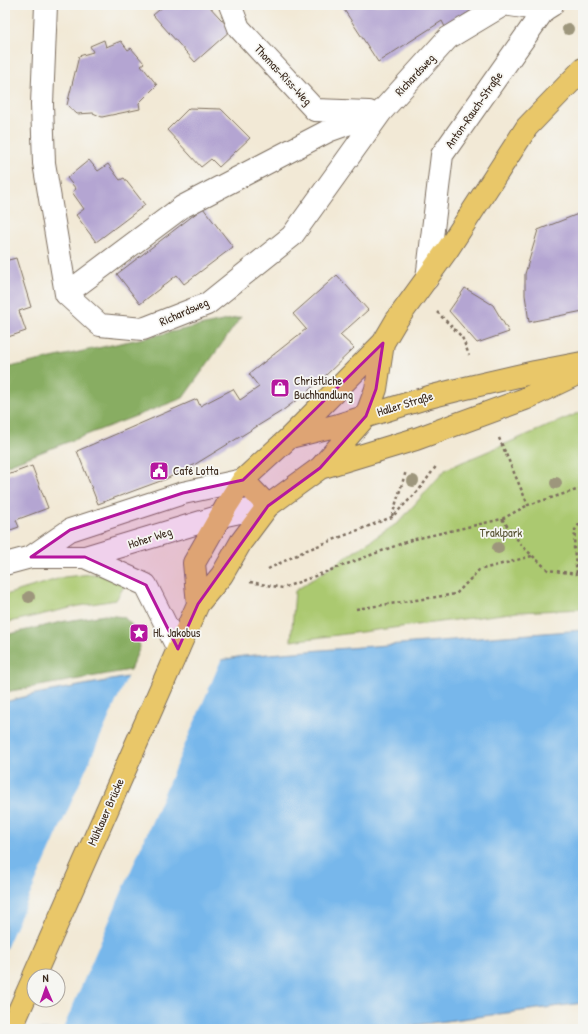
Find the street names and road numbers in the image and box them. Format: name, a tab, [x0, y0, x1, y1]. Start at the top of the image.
street label: Thomas-Riss-Weg	[251, 40, 316, 109]
street label: Richardsweg	[391, 50, 439, 100]
street label: Anton-Rauch-Straße	[441, 68, 507, 151]
street label: Richardsweg	[157, 293, 211, 330]
street label: Haller Straße	[375, 387, 435, 420]
street label: Hoher Weg	[126, 522, 174, 553]
street label: Mühlauer Brücke	[83, 775, 128, 848]

